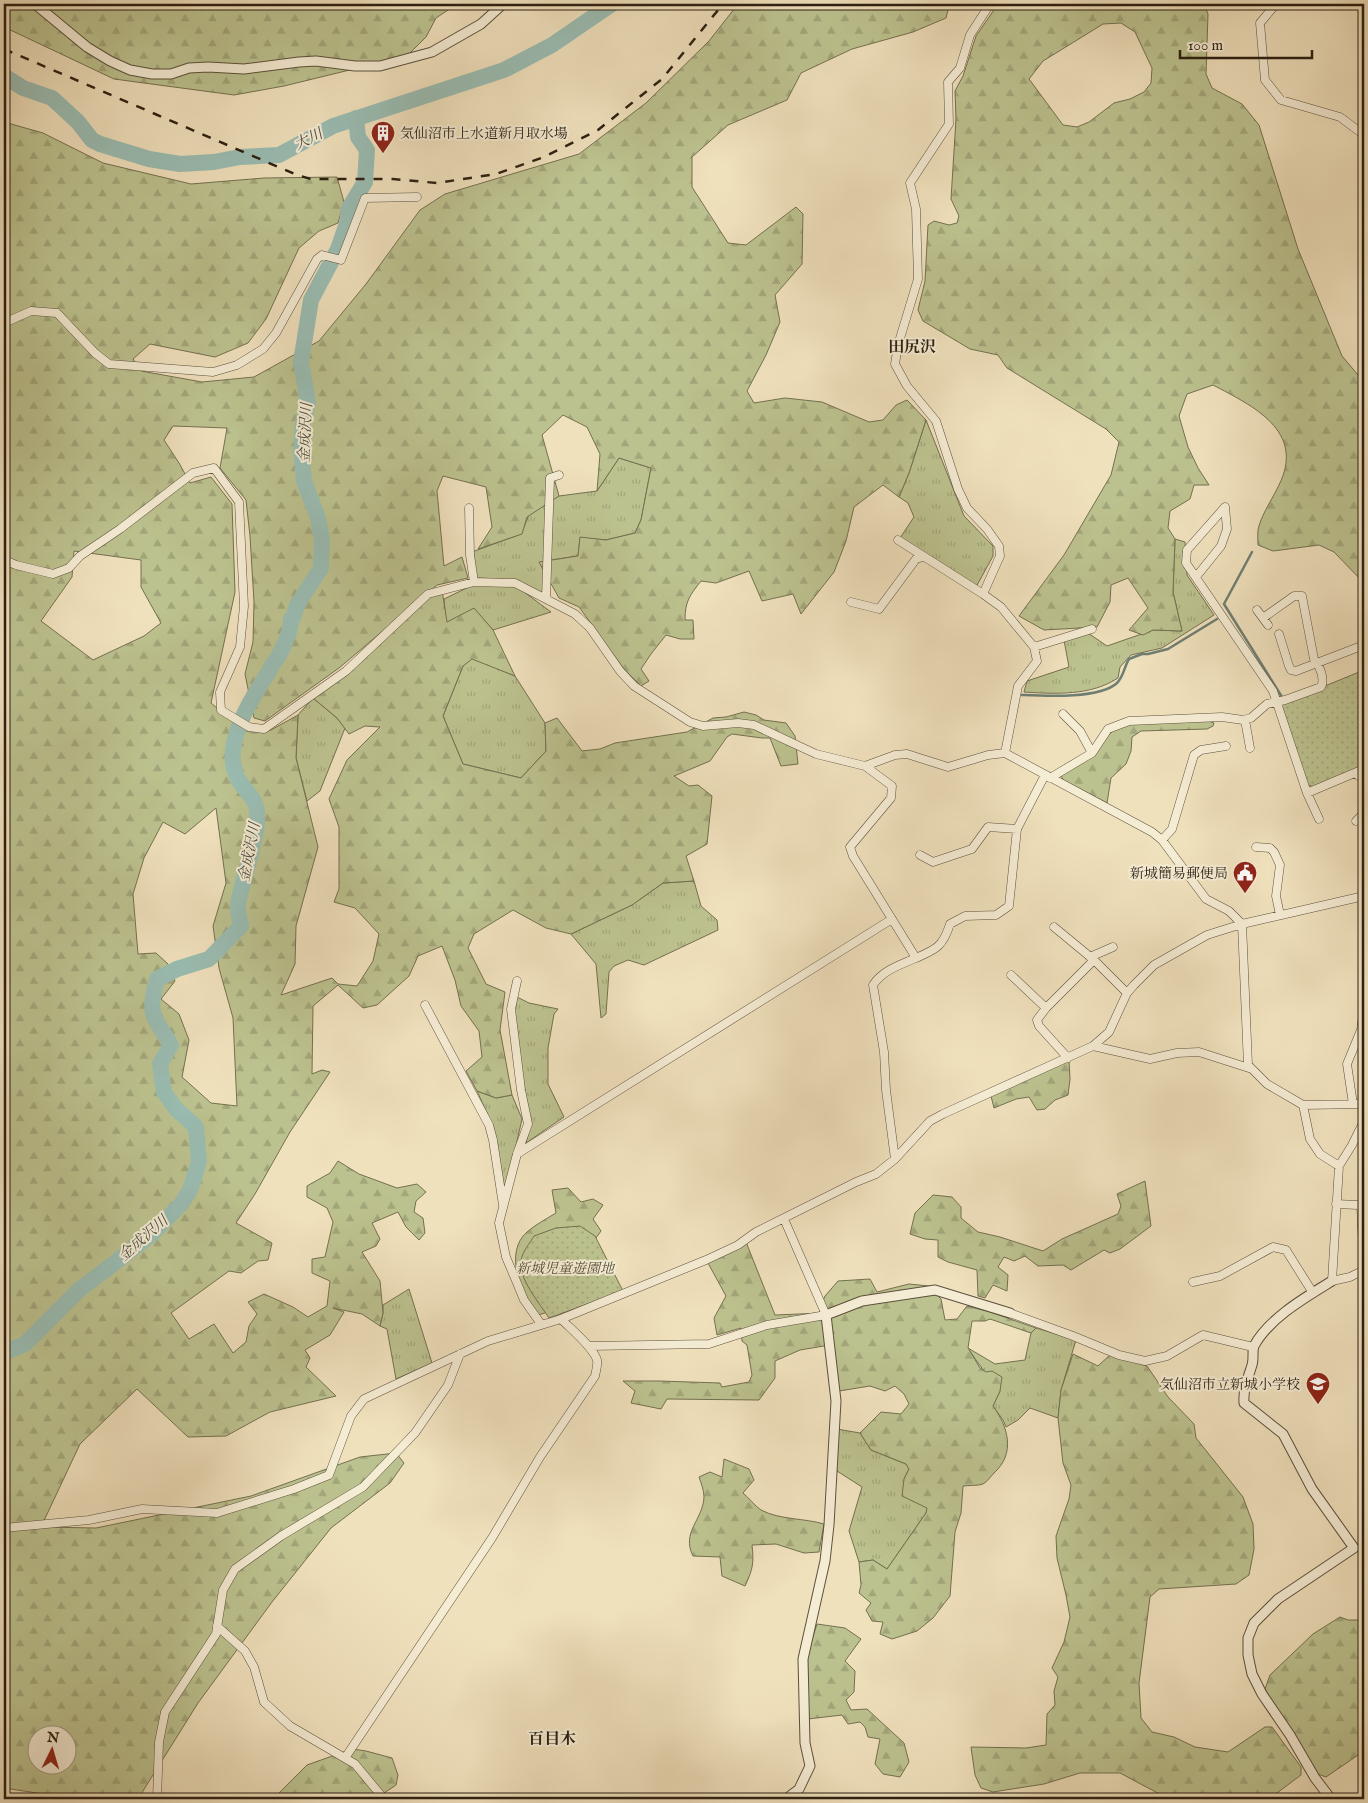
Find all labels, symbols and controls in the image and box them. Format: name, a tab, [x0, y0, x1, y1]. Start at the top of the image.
scale bar	[1180, 28, 1313, 60]
text: 100 m	[1188, 36, 1224, 55]
building icon: 気仙沼市上水道新月取水場	[370, 120, 396, 154]
water label: 大川	[291, 123, 328, 155]
place label: 気仙沼市上水道新月取水場	[400, 125, 568, 143]
district label: 田尻沢	[888, 338, 936, 358]
water label: 金成沢川	[294, 401, 317, 463]
water label: 金成沢川	[234, 819, 265, 883]
public building icon: 新城簡易郵便局	[1232, 860, 1258, 894]
place label: 新城簡易郵便局	[1130, 865, 1228, 883]
water label: 金成沢川	[114, 1210, 174, 1265]
park label: 新城児童遊園地	[516, 1260, 616, 1278]
school or university icon: 気仙沼市立新城小学校	[1305, 1371, 1331, 1405]
place label: 気仙沼市立新城小学校	[1160, 1376, 1300, 1394]
north arrow	[28, 1726, 78, 1776]
text: N	[45, 1728, 60, 1748]
district label: 百目木	[528, 1730, 576, 1750]

